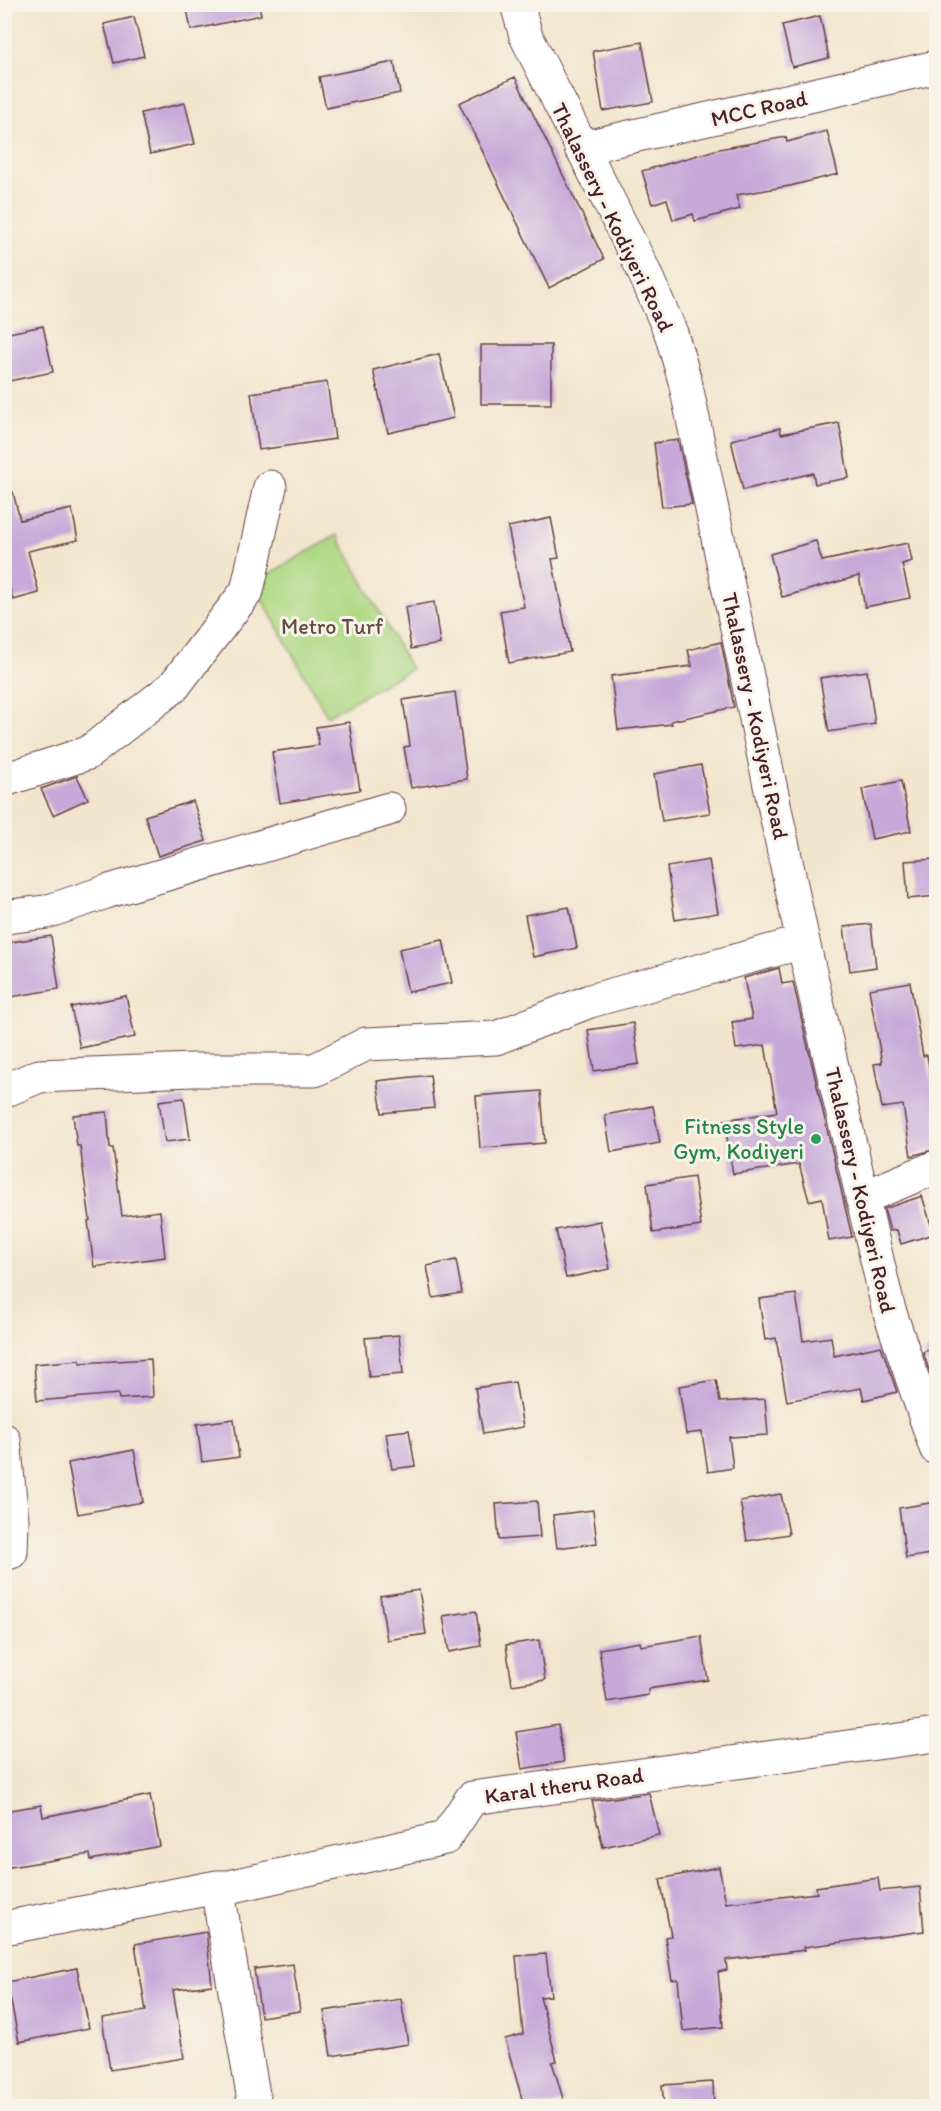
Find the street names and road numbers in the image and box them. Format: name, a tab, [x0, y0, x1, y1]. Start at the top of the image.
street label: MCC Road	[708, 84, 810, 133]
street label: Thalassery - Kodiyeri Road	[545, 98, 680, 336]
street label: Thalassery - Kodiyeri Road	[716, 590, 795, 842]
street label: Thalassery - Kodiyeri Road	[819, 1064, 902, 1316]
street label: Karal theru Road	[483, 1761, 645, 1810]

